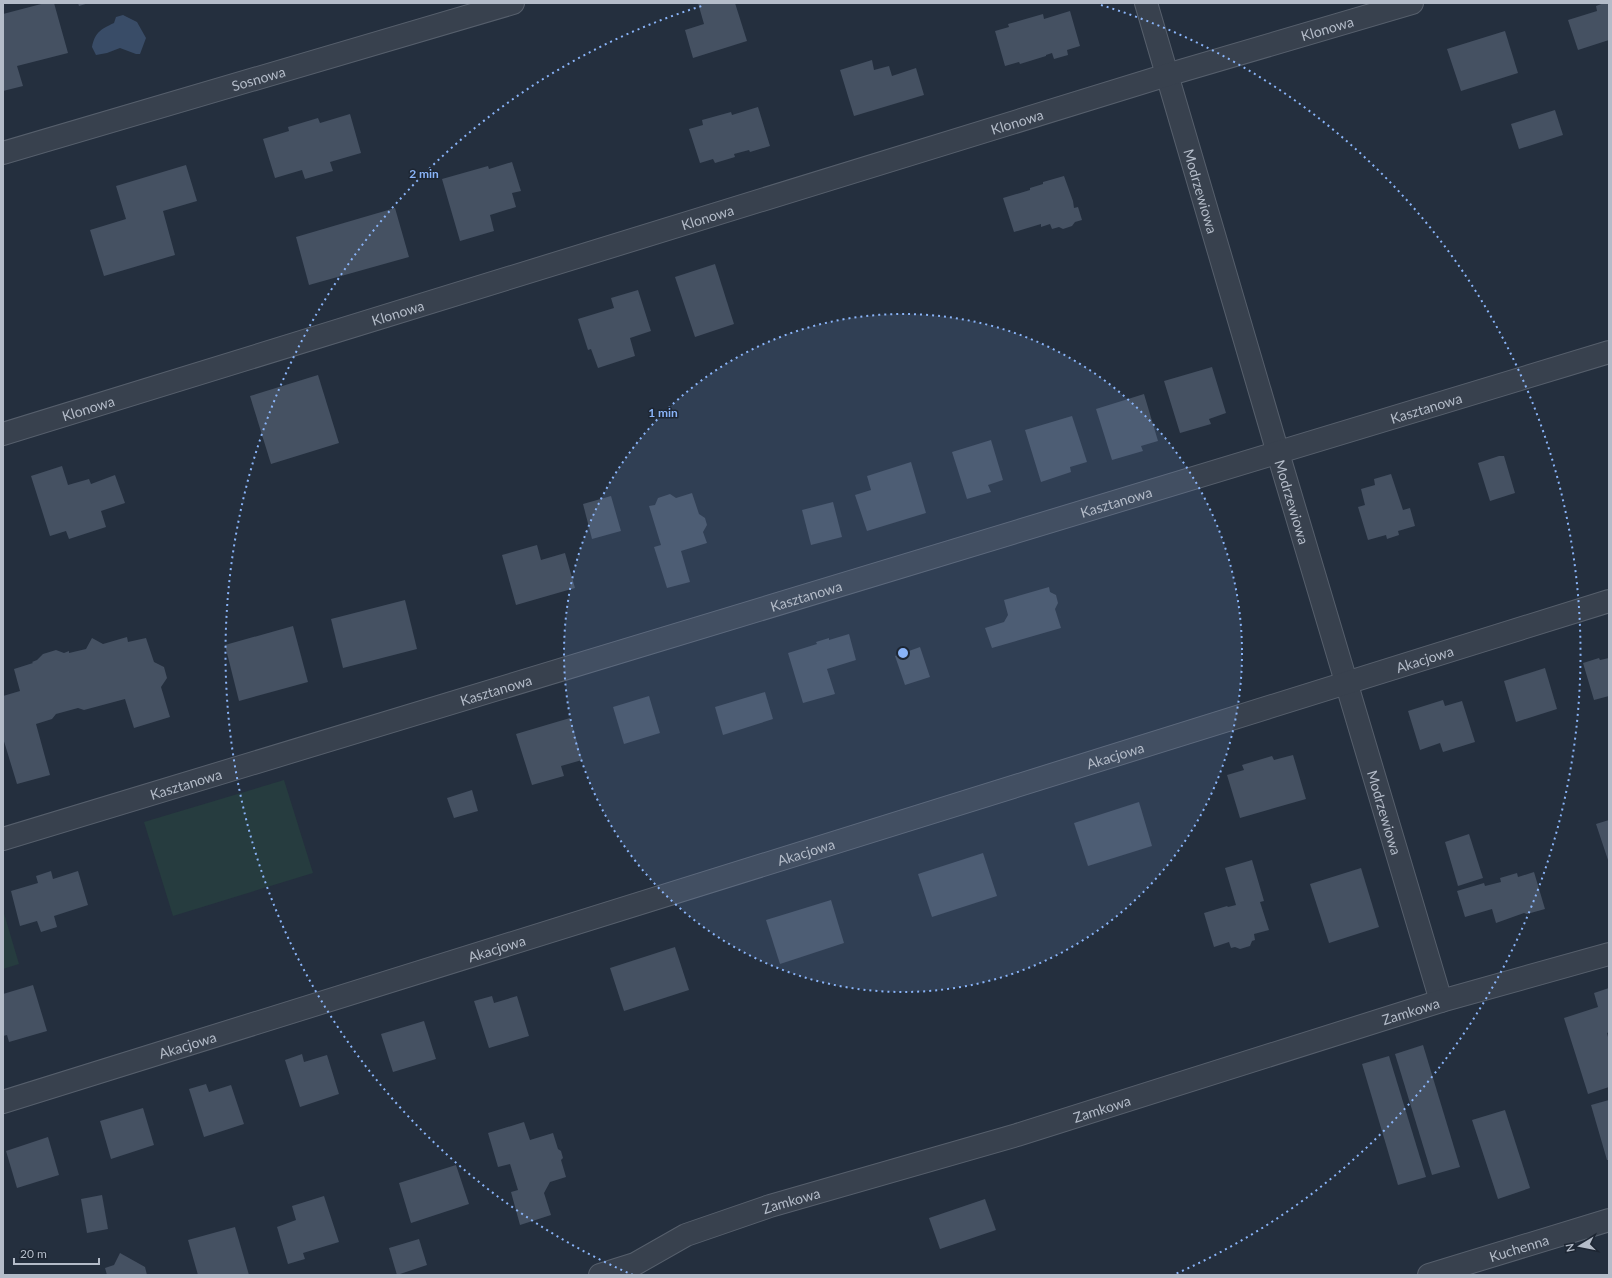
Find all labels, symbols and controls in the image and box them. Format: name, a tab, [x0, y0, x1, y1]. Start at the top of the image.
street label: Klonowa	[1299, 12, 1356, 44]
street label: Sosnowa	[229, 62, 287, 94]
street label: Klonowa	[989, 105, 1045, 137]
street label: Modrzewiowa	[1181, 147, 1222, 235]
text: 2 min	[409, 166, 439, 181]
street label: Klonowa	[679, 201, 736, 233]
street label: Klonowa	[369, 296, 426, 328]
street label: Kasztanowa	[1388, 389, 1464, 426]
street label: Klonowa	[60, 392, 116, 424]
text: 1 min	[648, 405, 678, 420]
street label: Modrzewiowa	[1272, 458, 1313, 546]
street label: Kasztanowa	[1078, 483, 1154, 520]
street label: Kasztanowa	[768, 577, 844, 614]
street label: Akacjowa	[1394, 642, 1455, 676]
centre of rings	[896, 646, 910, 660]
street label: Kasztanowa	[458, 671, 534, 708]
street label: Akacjowa	[1084, 738, 1146, 772]
street label: Kasztanowa	[148, 765, 224, 802]
street label: Modrzewiowa	[1364, 768, 1406, 857]
street label: Akacjowa	[775, 835, 837, 868]
street label: Akacjowa	[466, 931, 527, 965]
street label: Zamkowa	[1380, 994, 1441, 1028]
street label: Akacjowa	[156, 1028, 218, 1061]
street label: Zamkowa	[1071, 1091, 1133, 1125]
street label: Zamkowa	[760, 1184, 822, 1217]
north arrow	[1560, 1226, 1600, 1266]
street label: Kuchenna	[1487, 1230, 1551, 1265]
scale bar	[14, 1240, 99, 1266]
text: N	[1563, 1243, 1577, 1253]
text: 20 m	[20, 1246, 47, 1261]

